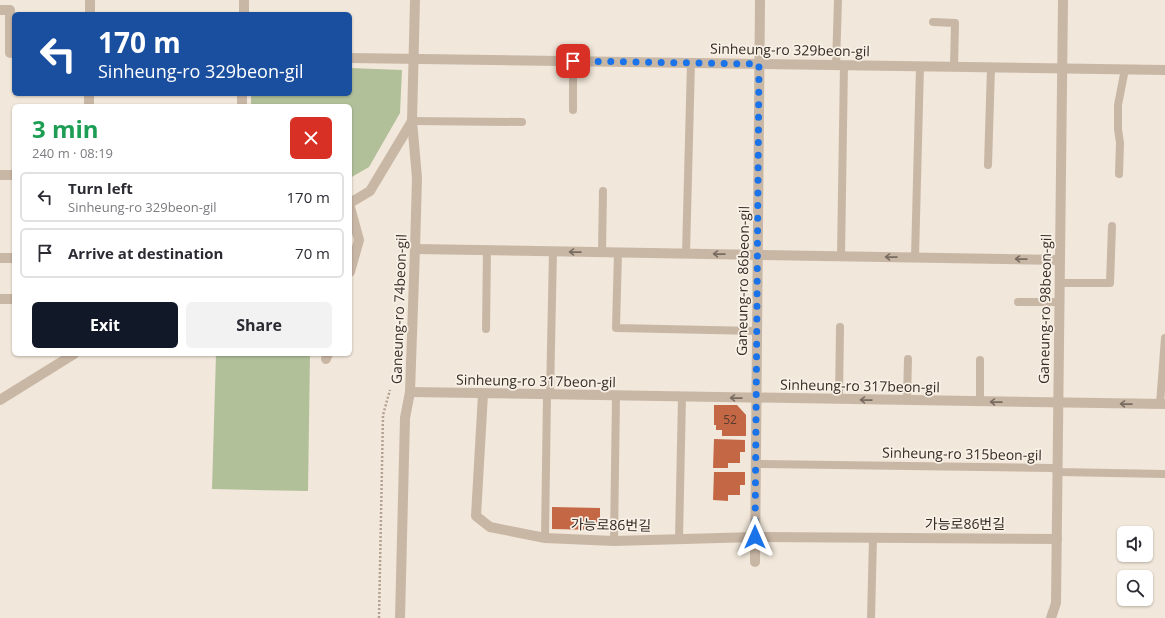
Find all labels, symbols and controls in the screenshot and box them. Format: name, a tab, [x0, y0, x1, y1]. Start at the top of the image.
text: 170 m	[98, 23, 181, 61]
icon: left	[32, 28, 84, 80]
street label: Sinheung-ro 329beon-gil	[710, 39, 870, 60]
pin	[556, 44, 590, 78]
icon: arrive	[562, 50, 584, 72]
text: Sinheung-ro 329beon-gil	[98, 59, 304, 83]
text: 3 min	[32, 112, 99, 145]
button: close	[290, 117, 332, 159]
text: 240 m · 08:19	[32, 144, 113, 162]
text: Turn left	[68, 178, 133, 198]
icon: left	[34, 186, 56, 208]
text: 170 m	[286, 187, 330, 207]
text: Sinheung-ro 329beon-gil	[68, 198, 217, 216]
street label: Ganeung-ro 86beon-gil	[732, 206, 753, 356]
street label: Ganeung-ro 74beon-gil	[386, 234, 411, 384]
street label: Ganeung-ro 98beon-gil	[1034, 234, 1055, 384]
icon: arrive	[34, 242, 56, 264]
text: Arrive at destination	[68, 243, 223, 263]
text: 70 m	[295, 243, 330, 263]
one-way arrow	[569, 248, 582, 255]
one-way arrow	[713, 250, 726, 258]
one-way arrow	[885, 253, 898, 261]
one-way arrow	[1015, 255, 1028, 263]
button: Exit	[32, 302, 178, 348]
button: Share	[186, 302, 332, 348]
street label: Sinheung-ro 317beon-gil	[456, 370, 616, 391]
street label: Sinheung-ro 317beon-gil	[780, 375, 940, 396]
one-way arrow	[730, 394, 743, 401]
one-way arrow	[860, 396, 873, 403]
one-way arrow	[990, 398, 1003, 406]
one-way arrow	[1120, 400, 1133, 408]
house number: 52	[723, 411, 737, 428]
street label: Sinheung-ro 315beon-gil	[882, 443, 1042, 464]
street label: 가능로86번길	[571, 514, 651, 535]
street label: 가능로86번길	[925, 514, 1005, 533]
position arrow	[734, 516, 776, 558]
map controls	[1117, 526, 1153, 606]
button: sound	[1117, 526, 1153, 562]
button: search	[1117, 570, 1153, 606]

